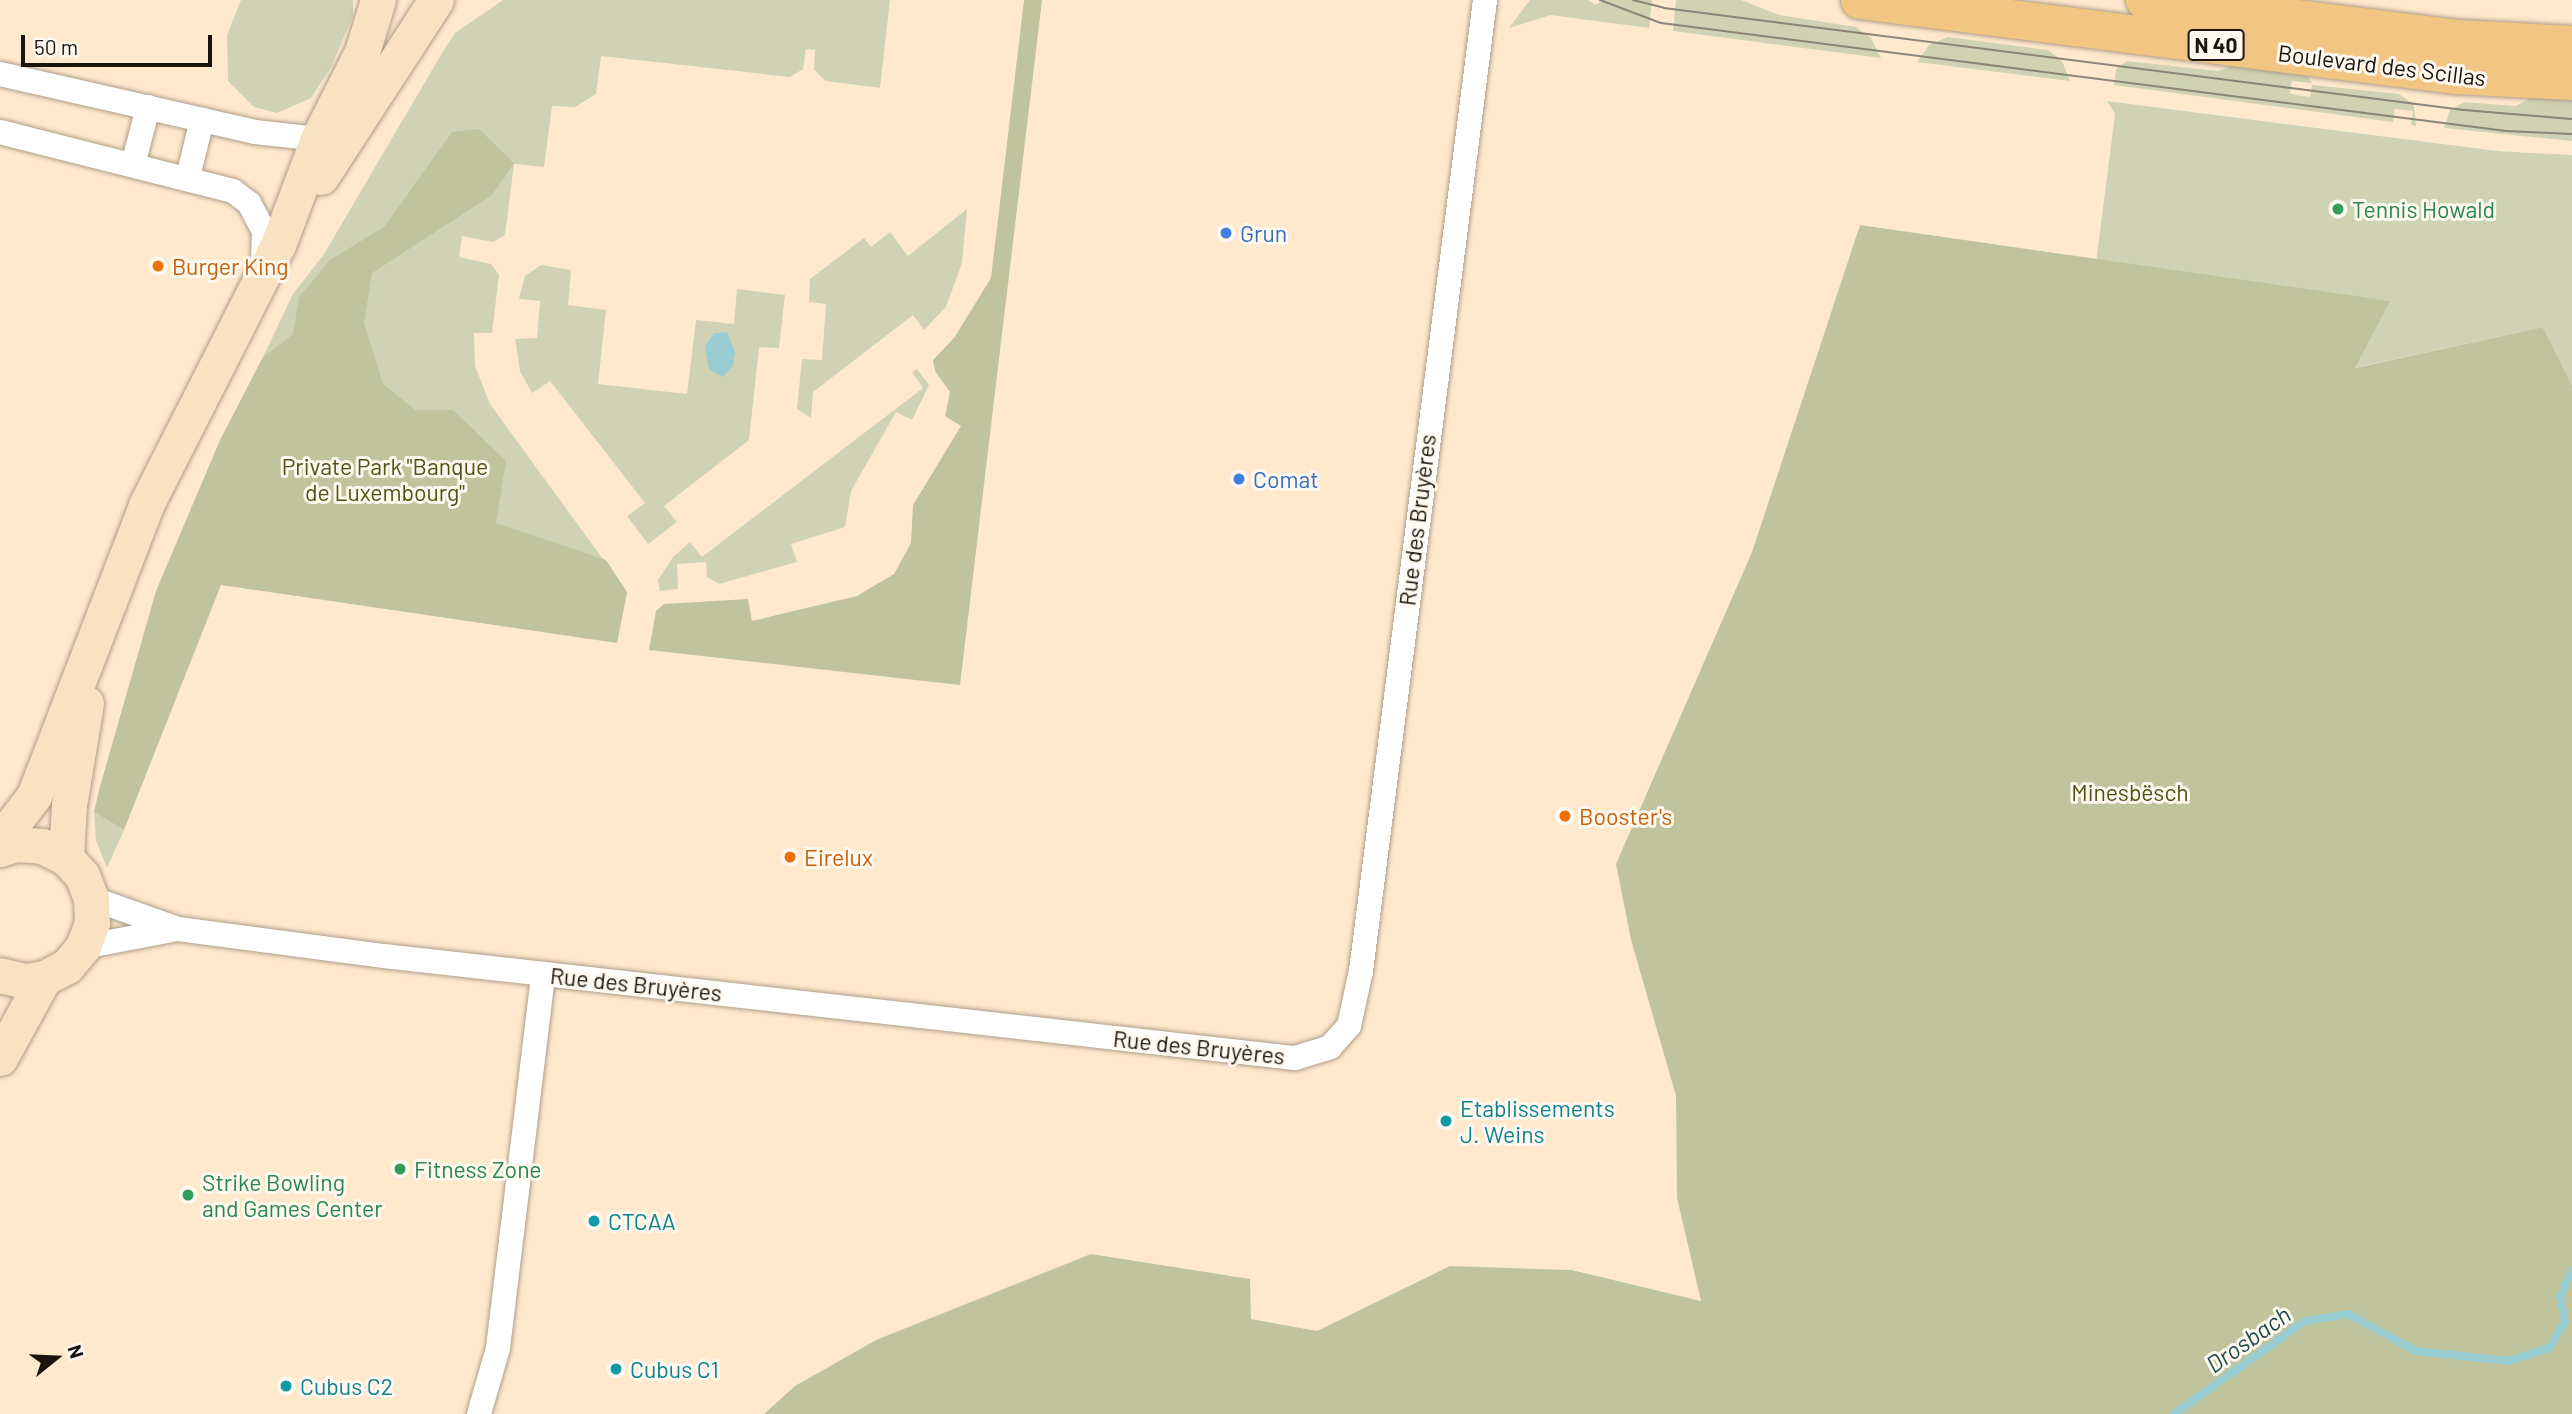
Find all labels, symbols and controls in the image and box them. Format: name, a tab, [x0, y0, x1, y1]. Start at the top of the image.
scale bar	[24, 21, 215, 65]
road number: N 40	[2186, 28, 2246, 62]
text: 50 m	[34, 34, 78, 59]
street label: Boulevard des Scillas	[2276, 39, 2488, 91]
place label: Tennis Howald	[2352, 195, 2495, 223]
marker: Tennis Howald	[2330, 201, 2346, 217]
place label: Grun	[1240, 219, 1287, 247]
marker: Grun	[1218, 225, 1234, 241]
place label: Burger King	[172, 252, 289, 280]
marker: Burger King	[150, 258, 166, 274]
street label: Rue des Bruyères	[1393, 433, 1441, 607]
park label: Private Park "Banque de Luxembourg"	[282, 452, 488, 506]
place label: Comat	[1253, 465, 1319, 493]
marker: Comat	[1231, 471, 1247, 487]
park label: Minesbësch	[2071, 778, 2189, 806]
place label: Booster's	[1579, 802, 1672, 830]
marker: Booster's	[1557, 808, 1573, 824]
place label: Eirelux	[804, 843, 873, 871]
marker: Eirelux	[782, 849, 798, 865]
street label: Rue des Bruyères	[549, 961, 723, 1007]
street label: Rue des Bruyères	[1112, 1024, 1286, 1070]
place label: Etablissements J. Weins	[1460, 1094, 1615, 1148]
marker: Etablissements J. Weins	[1438, 1113, 1454, 1129]
place label: Fitness Zone	[414, 1155, 542, 1183]
marker: Fitness Zone	[392, 1161, 408, 1177]
place label: Strike Bowling and Games Center	[202, 1168, 383, 1222]
marker: Strike Bowling and Games Center	[180, 1187, 196, 1203]
place label: CTCAA	[608, 1207, 676, 1235]
marker: CTCAA	[586, 1213, 602, 1229]
water label: Drosbach	[2200, 1299, 2296, 1379]
north arrow	[21, 1323, 91, 1393]
text: N	[64, 1342, 89, 1361]
place label: Cubus C1	[630, 1355, 719, 1383]
marker: Cubus C1	[608, 1361, 624, 1377]
place label: Cubus C2	[300, 1372, 393, 1400]
marker: Cubus C2	[278, 1378, 294, 1394]

